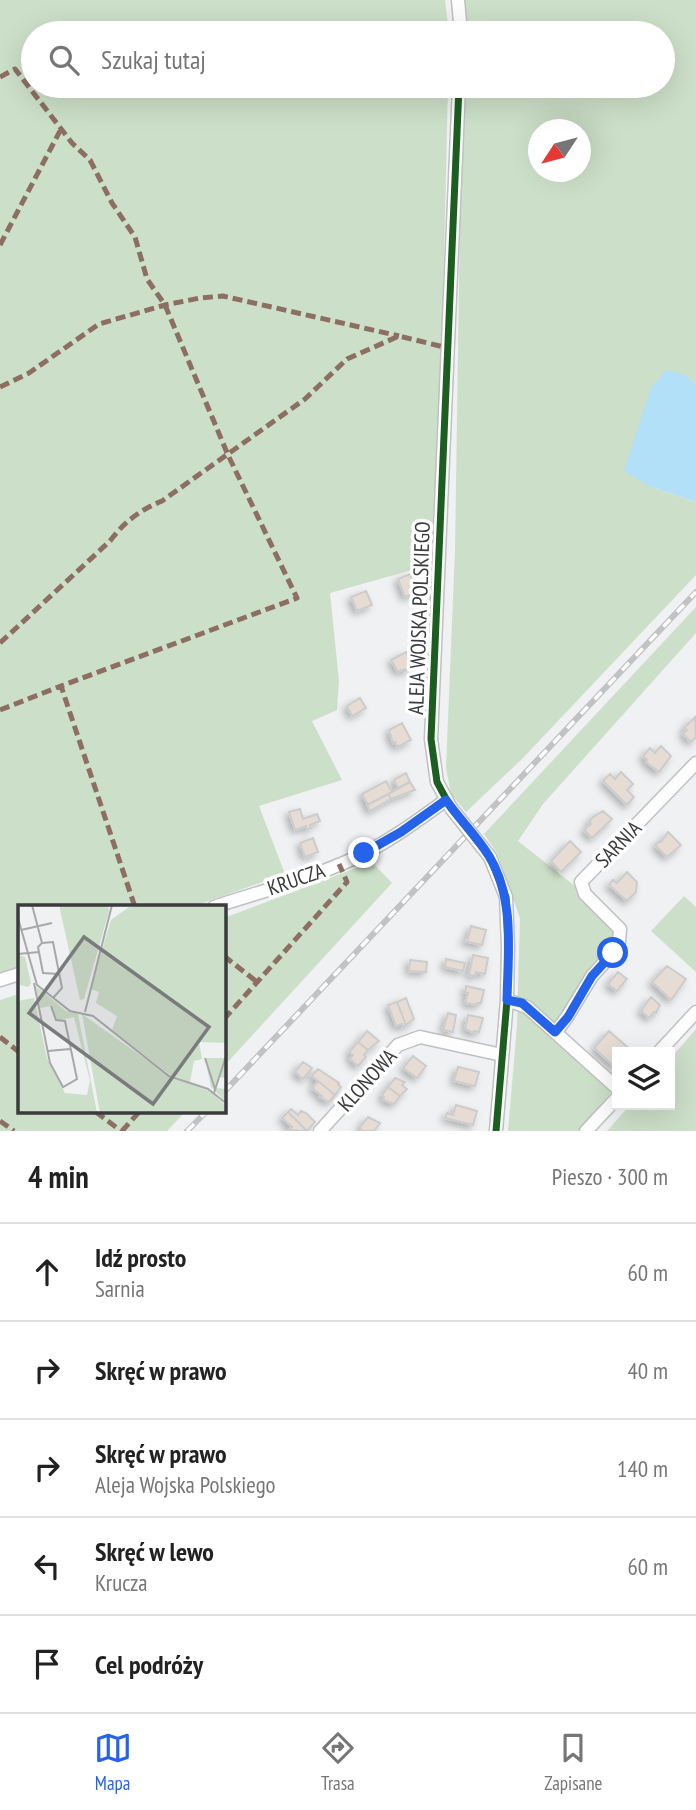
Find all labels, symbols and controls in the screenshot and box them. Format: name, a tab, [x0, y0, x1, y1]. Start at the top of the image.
search box	[21, 21, 675, 98]
icon: search	[45, 41, 83, 79]
text: Szukaj tutaj	[101, 43, 206, 76]
north arrow	[528, 119, 591, 182]
street label: ALEJA WOJSKA POLSKIEGO	[402, 521, 436, 715]
street label: SARNIA	[589, 815, 647, 873]
route end	[348, 837, 379, 868]
street label: KRUCZA	[264, 857, 329, 901]
inset map	[18, 905, 226, 1114]
route start	[597, 937, 628, 968]
street label: KLONOWA	[332, 1043, 402, 1117]
map controls	[612, 1047, 675, 1110]
button: layers	[612, 1047, 675, 1110]
text: 4 min	[28, 1157, 89, 1196]
text: Pieszo · 300 m	[552, 1162, 668, 1191]
text: Idź prosto	[95, 1241, 186, 1274]
icon: ahead	[28, 1253, 66, 1291]
text: 60 m	[627, 1258, 668, 1287]
text: Sarnia	[95, 1274, 145, 1303]
icon: right	[28, 1351, 66, 1389]
text: Skręć w prawo	[95, 1354, 226, 1387]
text: 40 m	[627, 1356, 668, 1385]
text: Skręć w prawo	[95, 1437, 226, 1470]
icon: right	[28, 1449, 66, 1487]
text: 140 m	[617, 1454, 668, 1483]
text: Aleja Wojska Polskiego	[95, 1470, 276, 1499]
text: Skręć w lewo	[95, 1535, 214, 1568]
icon: left	[28, 1547, 66, 1585]
text: 60 m	[627, 1552, 668, 1581]
text: Krucza	[95, 1568, 148, 1597]
icon: arrive	[28, 1645, 66, 1683]
text: Cel podróży	[95, 1648, 203, 1681]
tab: Mapa	[94, 1729, 132, 1795]
tab: Trasa	[319, 1729, 357, 1795]
tab: Zapisane	[544, 1729, 602, 1795]

